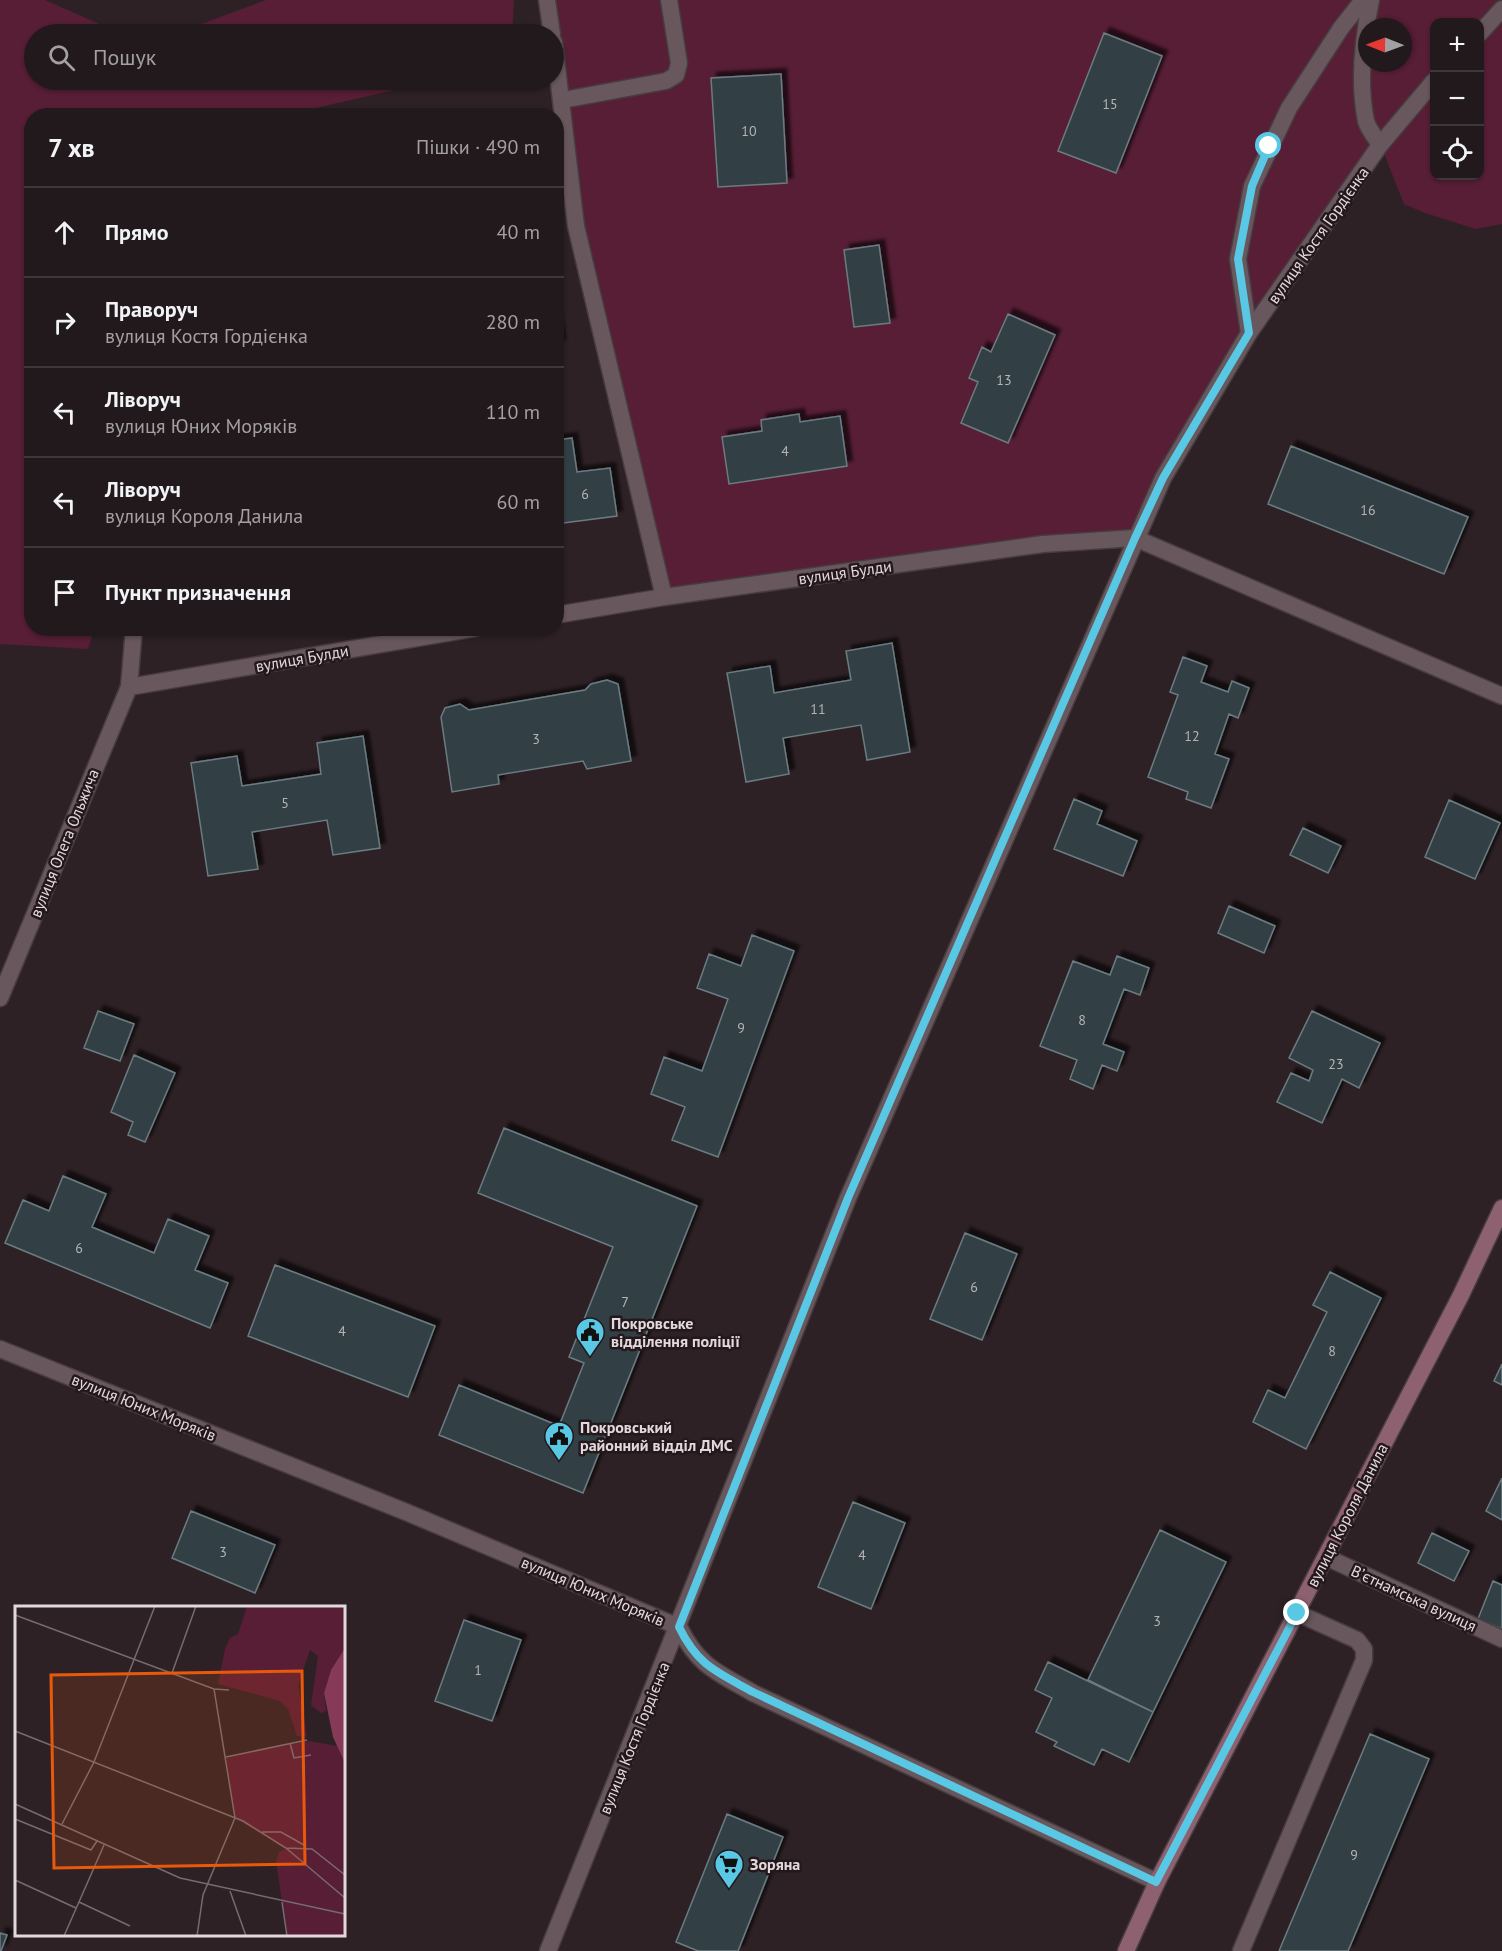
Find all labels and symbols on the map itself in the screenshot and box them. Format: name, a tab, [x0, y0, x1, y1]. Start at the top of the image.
north arrow	[1358, 18, 1412, 72]
house number: 15	[1102, 95, 1118, 113]
house number: 10	[741, 122, 757, 140]
route start	[1255, 132, 1281, 158]
street label: вулиця Костя Гордієнка	[1263, 163, 1373, 307]
house number: 13	[996, 371, 1012, 389]
house number: 4	[781, 442, 789, 460]
house number: 6	[581, 485, 589, 503]
house number: 16	[1360, 501, 1376, 519]
street label: вулиця Булди	[797, 556, 893, 588]
street label: вулиця Булди	[254, 640, 350, 676]
house number: 11	[810, 700, 826, 718]
house number: 12	[1184, 727, 1200, 745]
house number: 3	[532, 730, 540, 748]
street label: вулиця Олега Ольжича	[25, 766, 103, 920]
house number: 5	[281, 794, 289, 812]
house number: 8	[1078, 1011, 1086, 1029]
house number: 9	[737, 1019, 745, 1037]
house number: 23	[1328, 1055, 1344, 1073]
house number: 6	[75, 1239, 83, 1257]
house number: 6	[970, 1278, 978, 1296]
house number: 7	[621, 1293, 629, 1311]
place label: Покровське відділення поліції	[611, 1313, 740, 1351]
public building icon: Покровське відділення поліції	[574, 1316, 606, 1358]
house number: 4	[338, 1322, 346, 1340]
house number: 8	[1328, 1342, 1336, 1360]
street label: вулиця Юних Моряків	[69, 1369, 219, 1445]
place label: Покровський районний відділ ДМС	[580, 1417, 733, 1455]
public building icon: Покровський районний відділ ДМС	[543, 1420, 575, 1462]
street label: вулиця Короля Данила	[1302, 1440, 1392, 1590]
house number: 3	[219, 1543, 227, 1561]
house number: 4	[858, 1546, 866, 1564]
street label: вулиця Юних Моряків	[518, 1552, 668, 1630]
street label: Вʼєтнамська вулиця	[1348, 1560, 1480, 1636]
route end	[1283, 1599, 1309, 1625]
inset map	[15, 1606, 345, 1936]
house number: 3	[1153, 1612, 1161, 1630]
street label: вулиця Костя Гордієнка	[594, 1659, 674, 1817]
house number: 1	[474, 1661, 482, 1679]
house number: 9	[1350, 1846, 1358, 1864]
supermarket icon: Зоряна	[713, 1848, 745, 1890]
place label: Зоряна	[750, 1854, 800, 1874]

